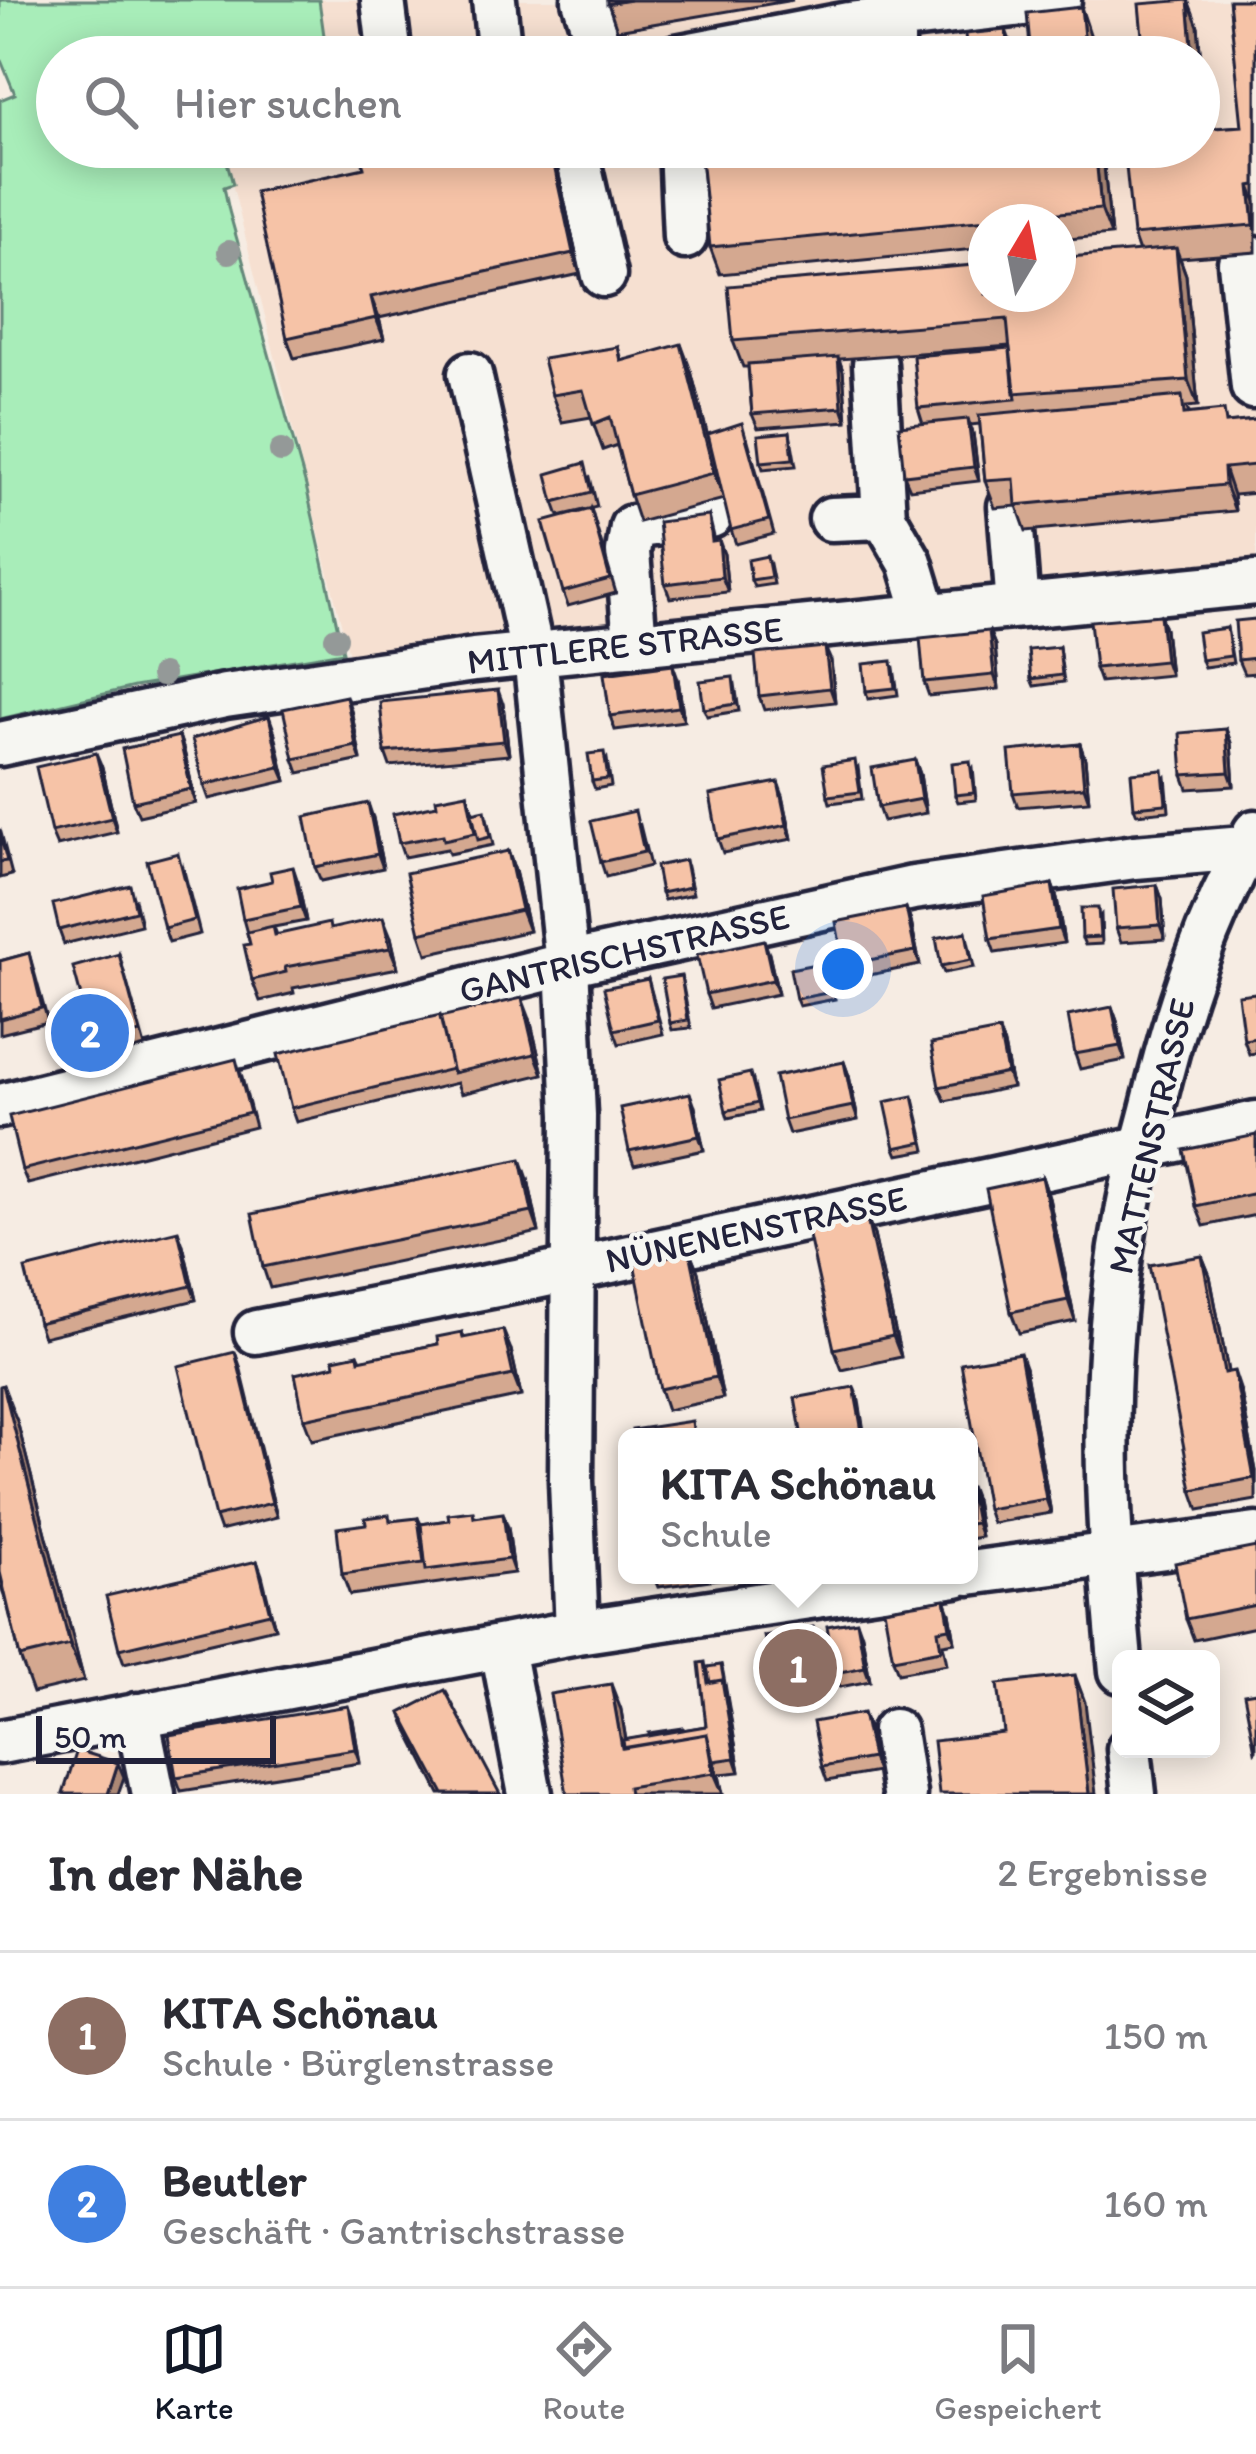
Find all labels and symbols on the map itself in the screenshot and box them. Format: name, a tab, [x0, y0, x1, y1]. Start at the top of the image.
north arrow	[968, 204, 1076, 312]
street label: MITTLERE STRASSE	[465, 607, 785, 683]
street label: GANTRISCHSTRASSE	[455, 894, 793, 1012]
your location	[813, 939, 873, 999]
pin: 2	[51, 988, 129, 1078]
street label: MATTENSTRASSE	[1098, 994, 1204, 1278]
street label: NÜNENENSTRASSE	[602, 1176, 910, 1282]
pin: 1	[759, 1623, 837, 1713]
scale bar	[36, 1710, 276, 1763]

